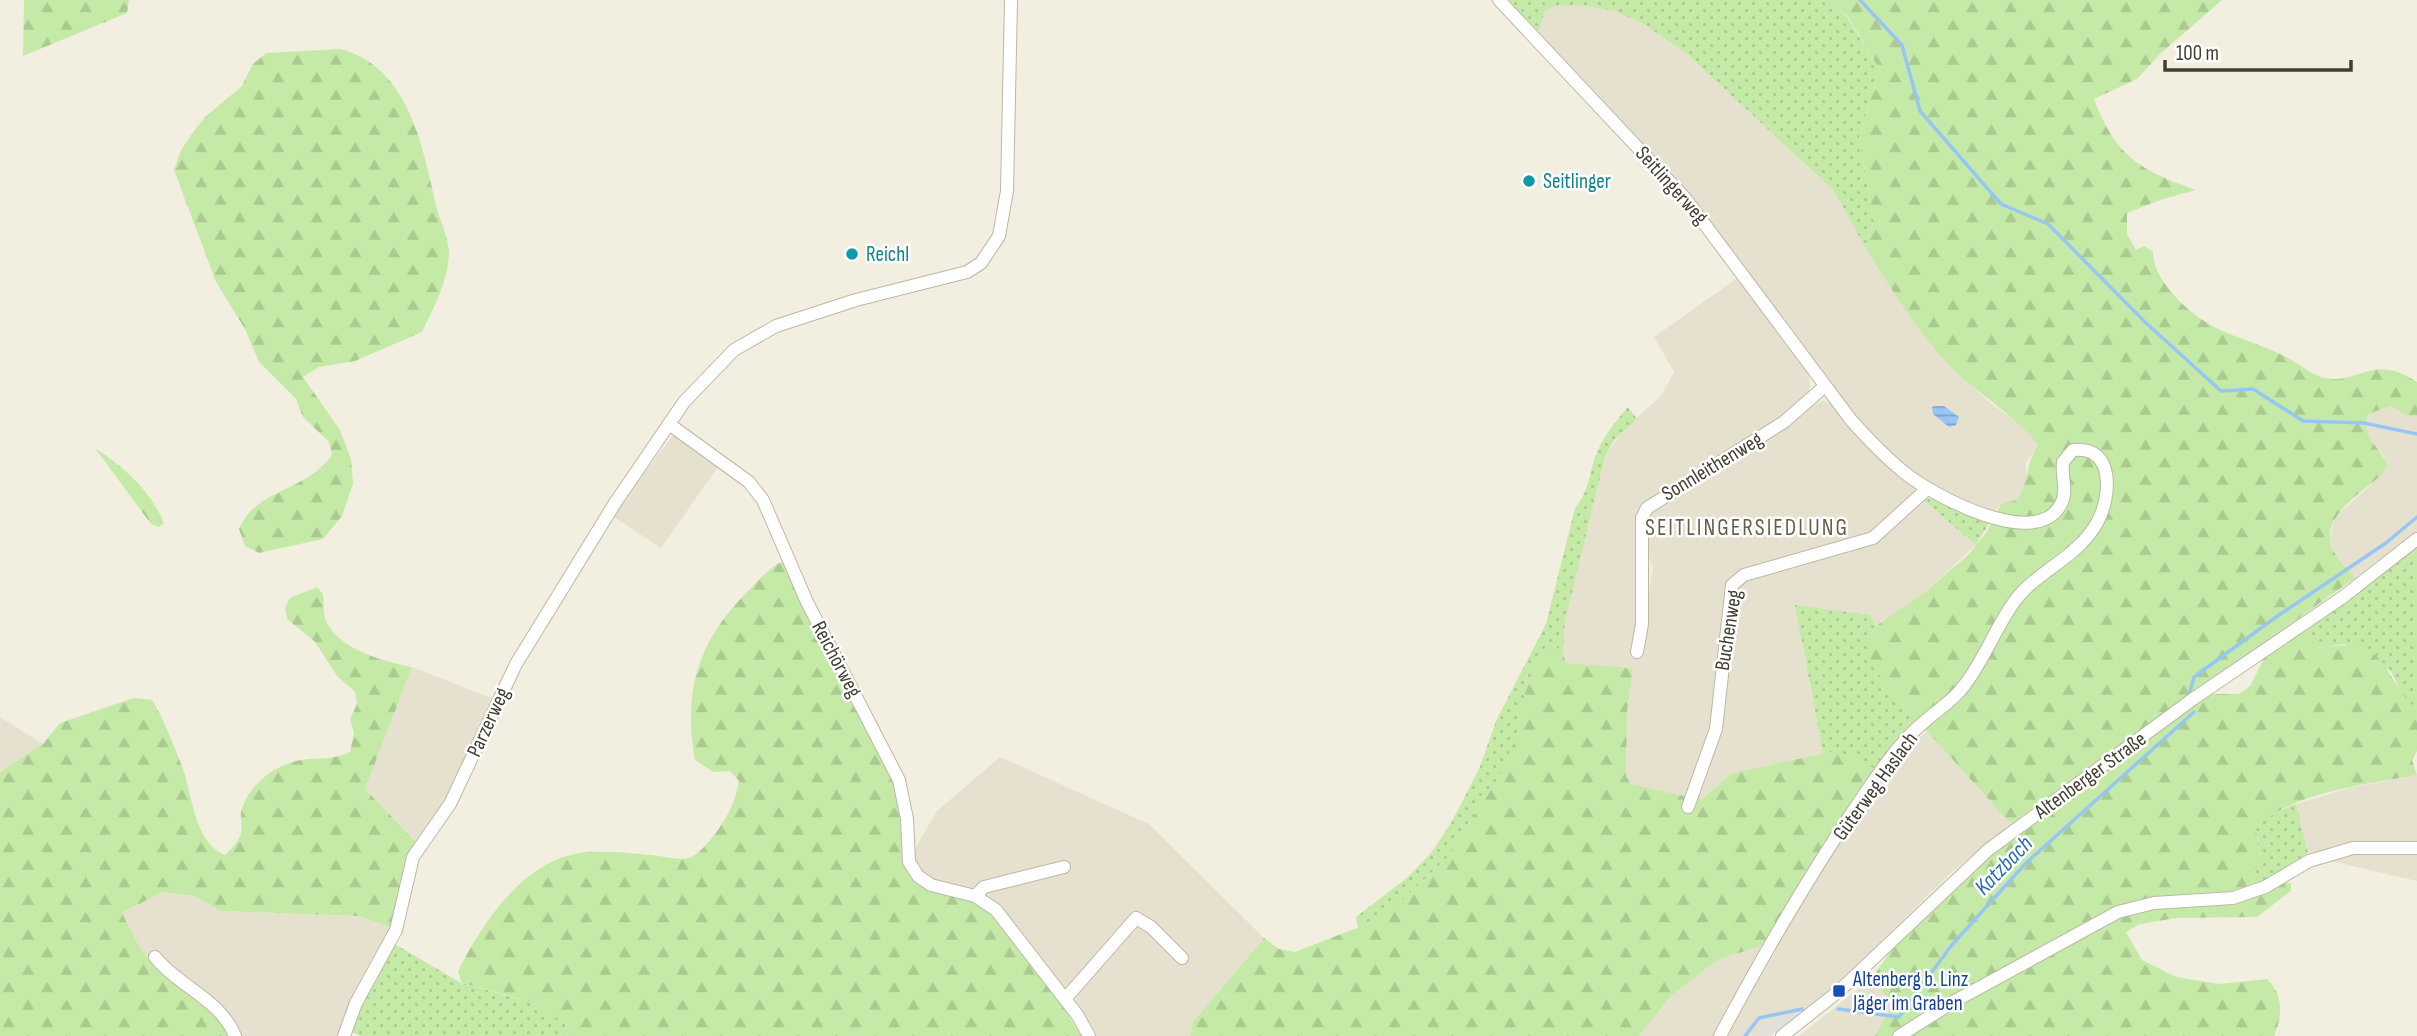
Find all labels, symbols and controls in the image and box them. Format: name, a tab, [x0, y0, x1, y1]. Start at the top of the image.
scale bar	[2165, 28, 2350, 72]
text: 100 m	[2176, 41, 2219, 66]
street label: Seitlingerweg	[1630, 141, 1713, 230]
place label: Seitlinger	[1543, 169, 1611, 194]
marker: Seitlinger	[1521, 173, 1537, 189]
place label: Reichl	[866, 242, 909, 267]
marker: Reichl	[844, 246, 860, 262]
street label: Sonnleithenweg	[1657, 427, 1767, 506]
district label: SEITLINGERSIEDLUNG	[1645, 514, 1849, 542]
street label: Buchenweg	[1710, 588, 1747, 672]
street label: Reichörweg	[806, 617, 867, 702]
street label: Parzerweg	[462, 684, 515, 761]
street label: Altenberger Straße	[2029, 726, 2151, 825]
street label: Güterweg Haslach	[1828, 727, 1923, 845]
water label: Katzbach	[1969, 830, 2039, 901]
place label: Altenberg b. Linz Jäger im Graben	[1852, 967, 1969, 1016]
marker: Altenberg b. Linz Jäger im Graben	[1831, 983, 1847, 999]

